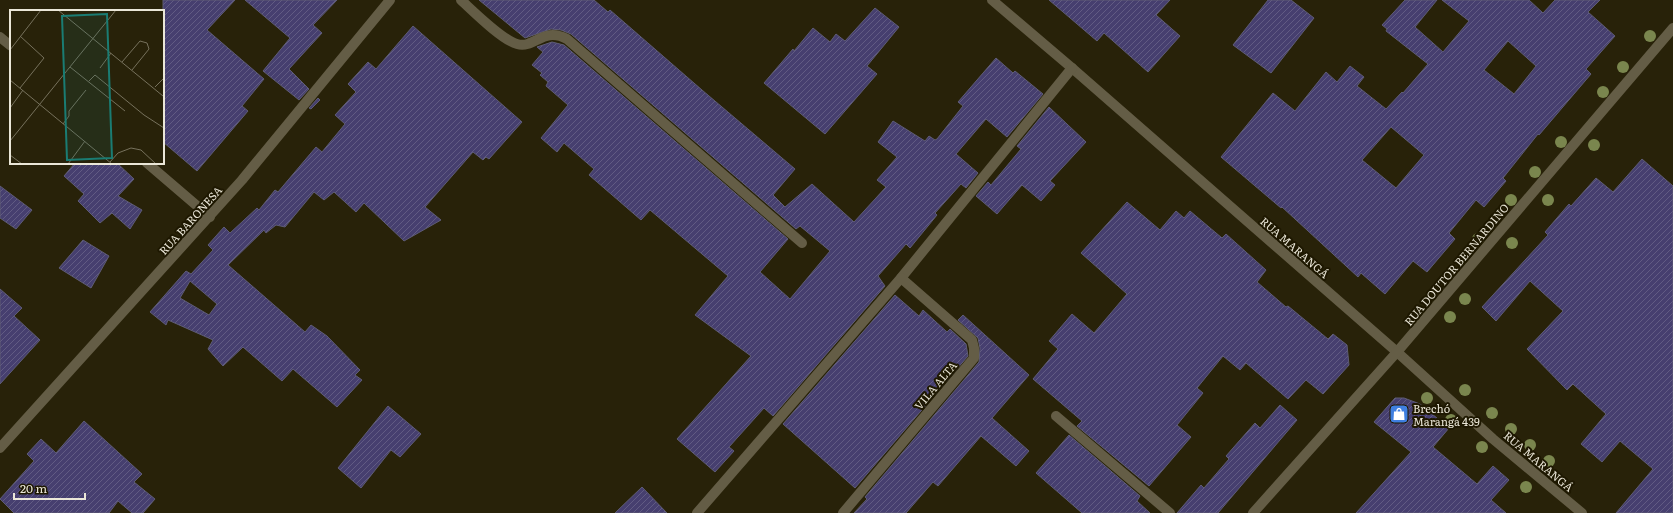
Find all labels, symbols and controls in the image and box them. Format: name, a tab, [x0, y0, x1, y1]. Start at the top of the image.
inset map	[10, 10, 164, 164]
street label: RUA BARONESA	[155, 182, 225, 258]
street label: RUA DOUTOR BERNARDINO	[1400, 199, 1512, 329]
street label: RUA MARANGÁ	[1257, 213, 1333, 281]
street label: VILA ALTA	[910, 357, 960, 413]
place label: Brechó Marangá 439	[1413, 400, 1480, 429]
shop icon: Brechó Marangá 439	[1388, 403, 1410, 425]
street label: RUA MARANGÁ	[1501, 427, 1577, 495]
scale bar	[14, 475, 85, 501]
text: 20 m	[20, 479, 47, 497]

